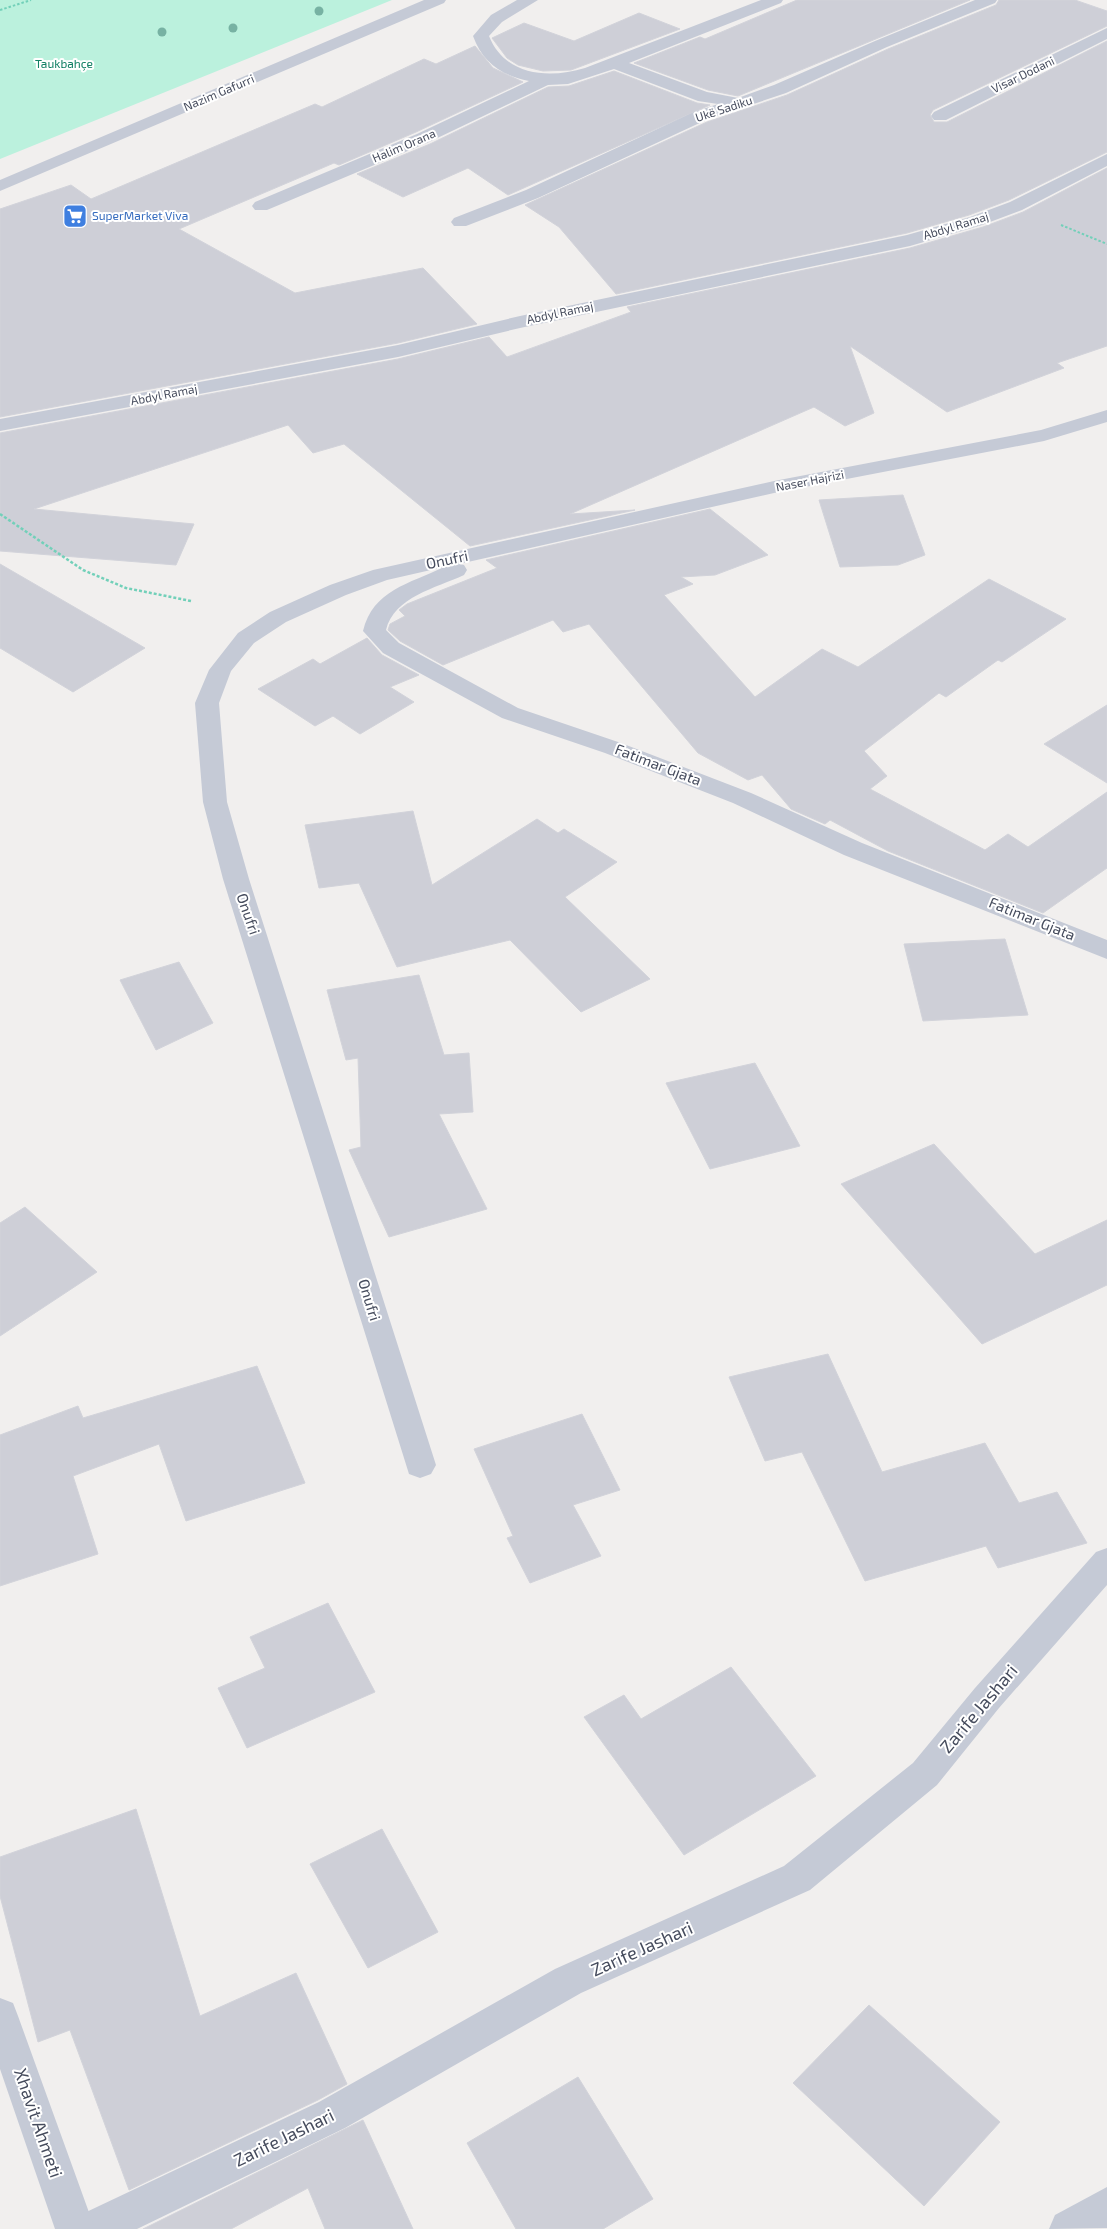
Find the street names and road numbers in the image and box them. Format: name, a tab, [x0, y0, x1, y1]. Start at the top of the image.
street label: Visar Dodani	[989, 53, 1056, 95]
street label: Nazim Gafurri	[181, 71, 256, 113]
street label: Ukë Sadiku	[693, 92, 754, 124]
street label: Halim Orana	[370, 125, 437, 165]
street label: Abdyl Ramaj	[921, 208, 990, 243]
street label: Abdyl Ramaj	[525, 298, 595, 327]
street label: Abdyl Ramaj	[129, 381, 199, 408]
street label: Naser Hajrizi	[774, 467, 845, 494]
street label: Onufri	[424, 546, 470, 572]
street label: Fatimar Gjata	[612, 739, 704, 790]
street label: Onufri	[233, 891, 264, 937]
street label: Fatimar Gjata	[986, 893, 1078, 944]
street label: Onufri	[355, 1277, 385, 1323]
street label: Zarife Jashari	[935, 1660, 1022, 1757]
street label: Zarife Jashari	[587, 1916, 696, 1980]
street label: Xhavit Ahmeti	[10, 2065, 68, 2180]
street label: Zarife Jashari	[230, 2103, 337, 2171]

